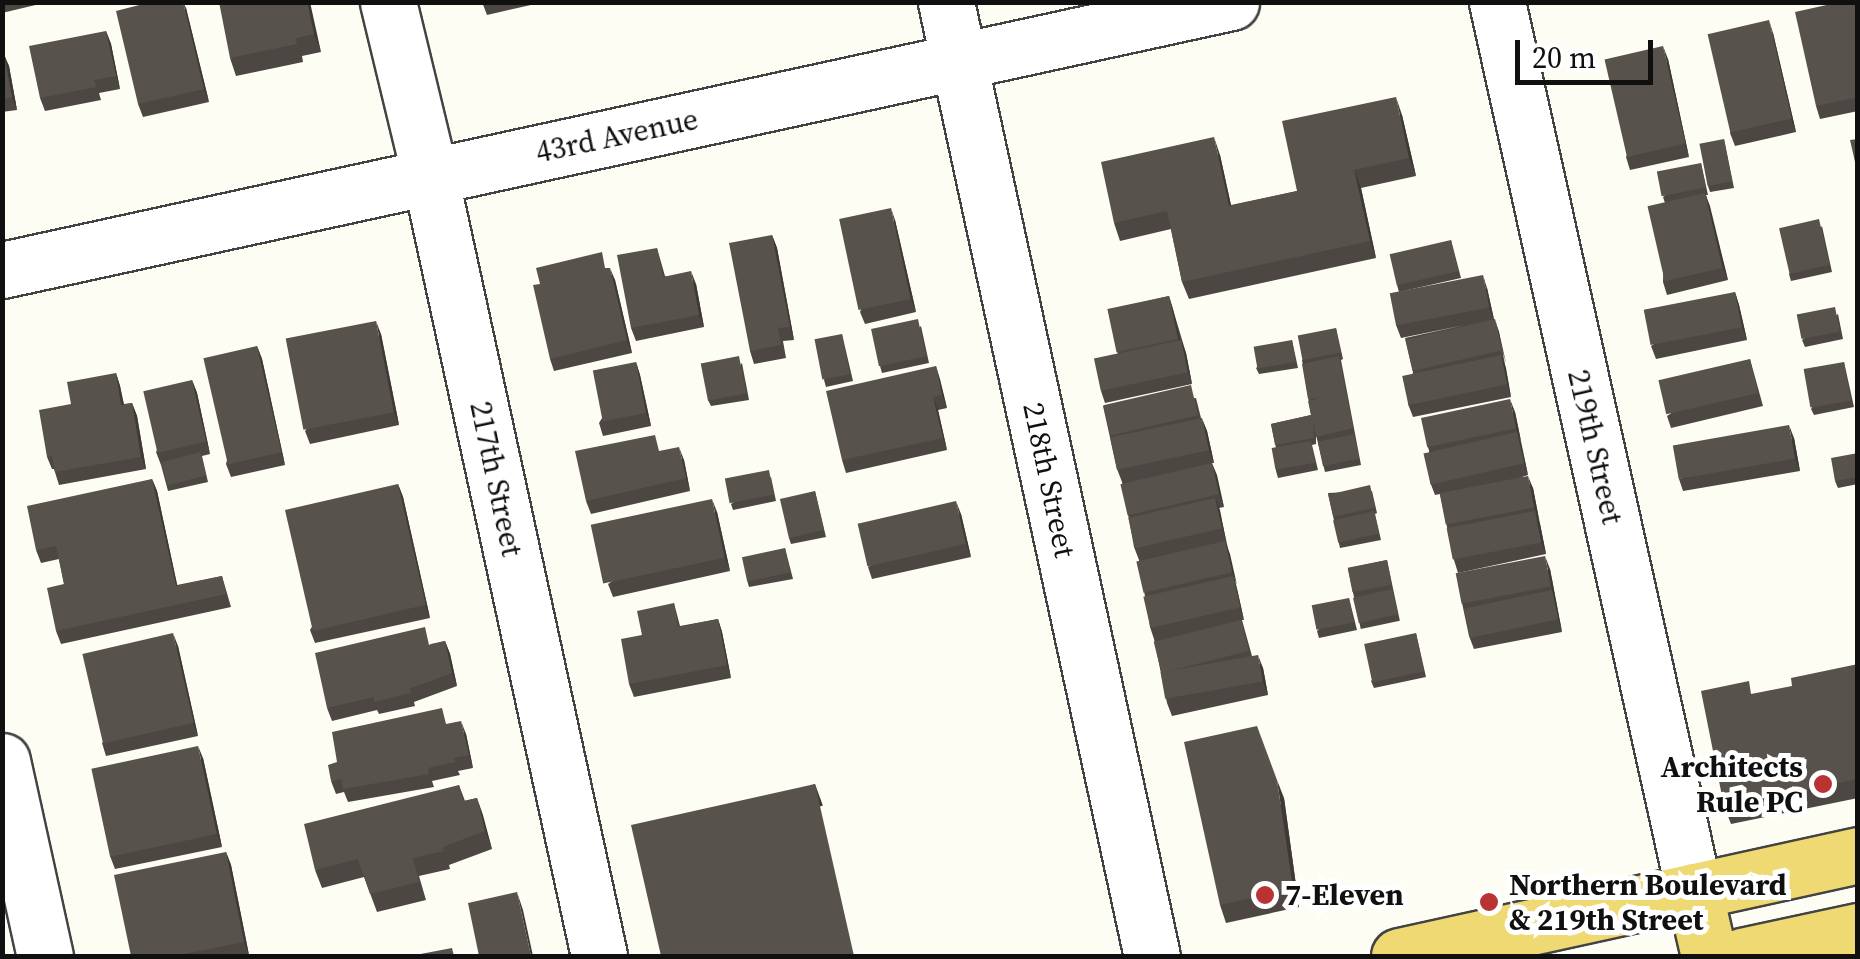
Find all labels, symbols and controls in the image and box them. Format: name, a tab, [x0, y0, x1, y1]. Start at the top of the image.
scale bar	[1520, 20, 1658, 82]
text: 20 m	[1532, 37, 1596, 78]
street label: 43rd Avenue	[533, 101, 701, 171]
street label: 219th Street	[1560, 366, 1630, 528]
street label: 217th Street	[462, 398, 530, 560]
street label: 218th Street	[1015, 399, 1083, 561]
place label: Architects Rule PC	[1661, 749, 1803, 820]
marker: Architects Rule PC	[1812, 773, 1834, 795]
place label: Northern Boulevard & 219th Street	[1509, 867, 1787, 938]
place label: 7-Eleven	[1285, 877, 1404, 913]
marker: 7-Eleven	[1254, 884, 1276, 906]
marker: Northern Boulevard & 219th Street	[1478, 891, 1500, 913]

